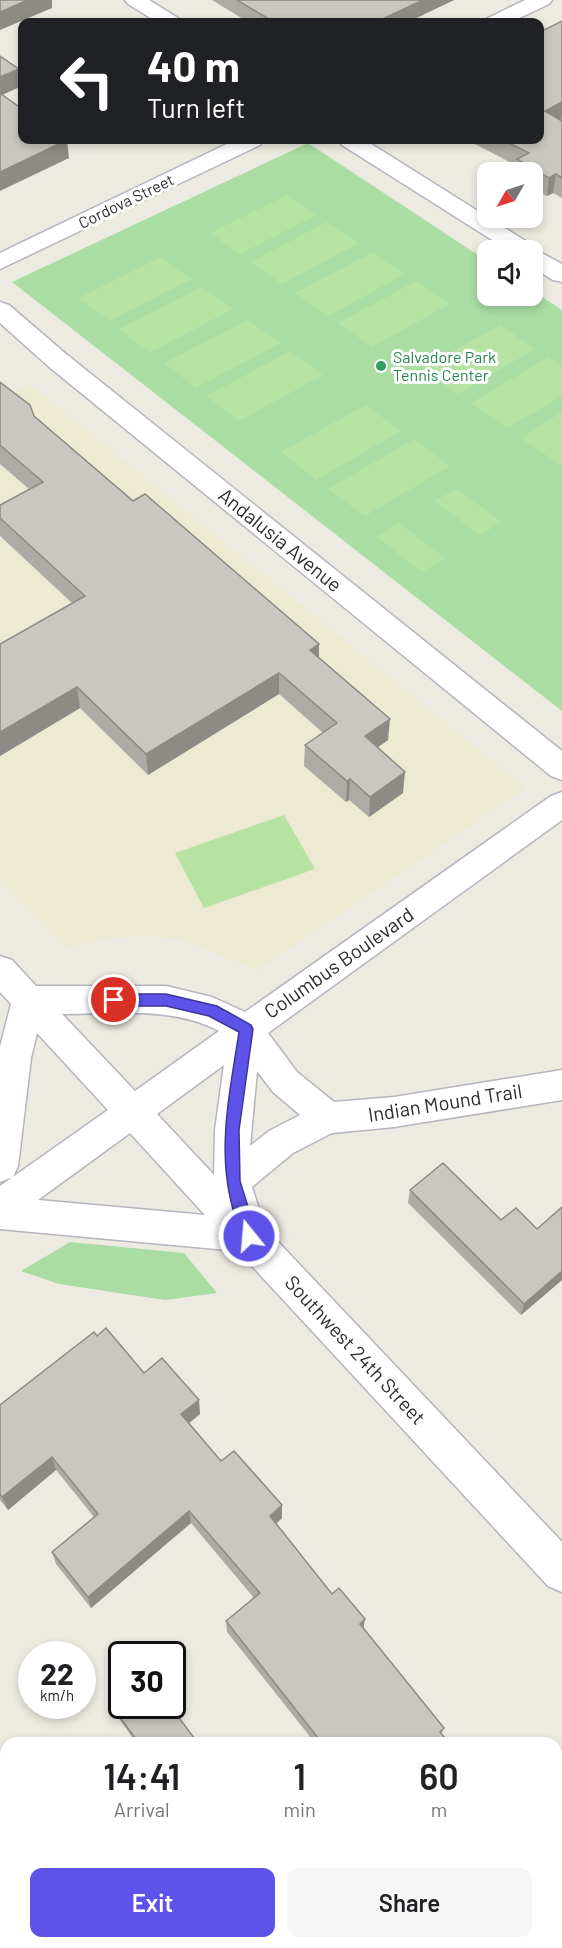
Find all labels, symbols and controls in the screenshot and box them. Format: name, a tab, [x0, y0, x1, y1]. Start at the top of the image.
text: 40 m	[147, 40, 240, 90]
icon: left	[48, 42, 126, 120]
text: Turn left	[147, 91, 245, 123]
north arrow	[477, 162, 543, 228]
map controls	[477, 162, 543, 306]
street label: Cordova Street	[75, 169, 177, 232]
button: sound	[477, 240, 543, 306]
place label: Salvadore Park Tennis Center	[393, 347, 496, 384]
marker: Salvadore Park Tennis Center	[374, 359, 388, 373]
street label: Andalusia Avenue	[214, 482, 347, 596]
street label: Columbus Boulevard	[259, 902, 418, 1023]
pin	[88, 974, 139, 1025]
icon: arrive	[97, 983, 130, 1016]
street label: Indian Mound Trail	[366, 1078, 524, 1126]
position arrow	[217, 1204, 281, 1268]
street label: Southwest 24th Street	[280, 1270, 431, 1429]
speed limit sign: 30	[108, 1641, 186, 1719]
text: 22	[40, 1655, 74, 1691]
text: km/h	[40, 1686, 74, 1704]
text: 14:41	[103, 1754, 180, 1797]
text: 1	[293, 1754, 306, 1797]
text: 60	[419, 1754, 459, 1797]
text: Arrival	[114, 1797, 170, 1821]
text: min	[283, 1797, 316, 1821]
text: m	[431, 1797, 447, 1821]
button: Exit	[30, 1868, 275, 1937]
button: Share	[287, 1868, 532, 1937]

